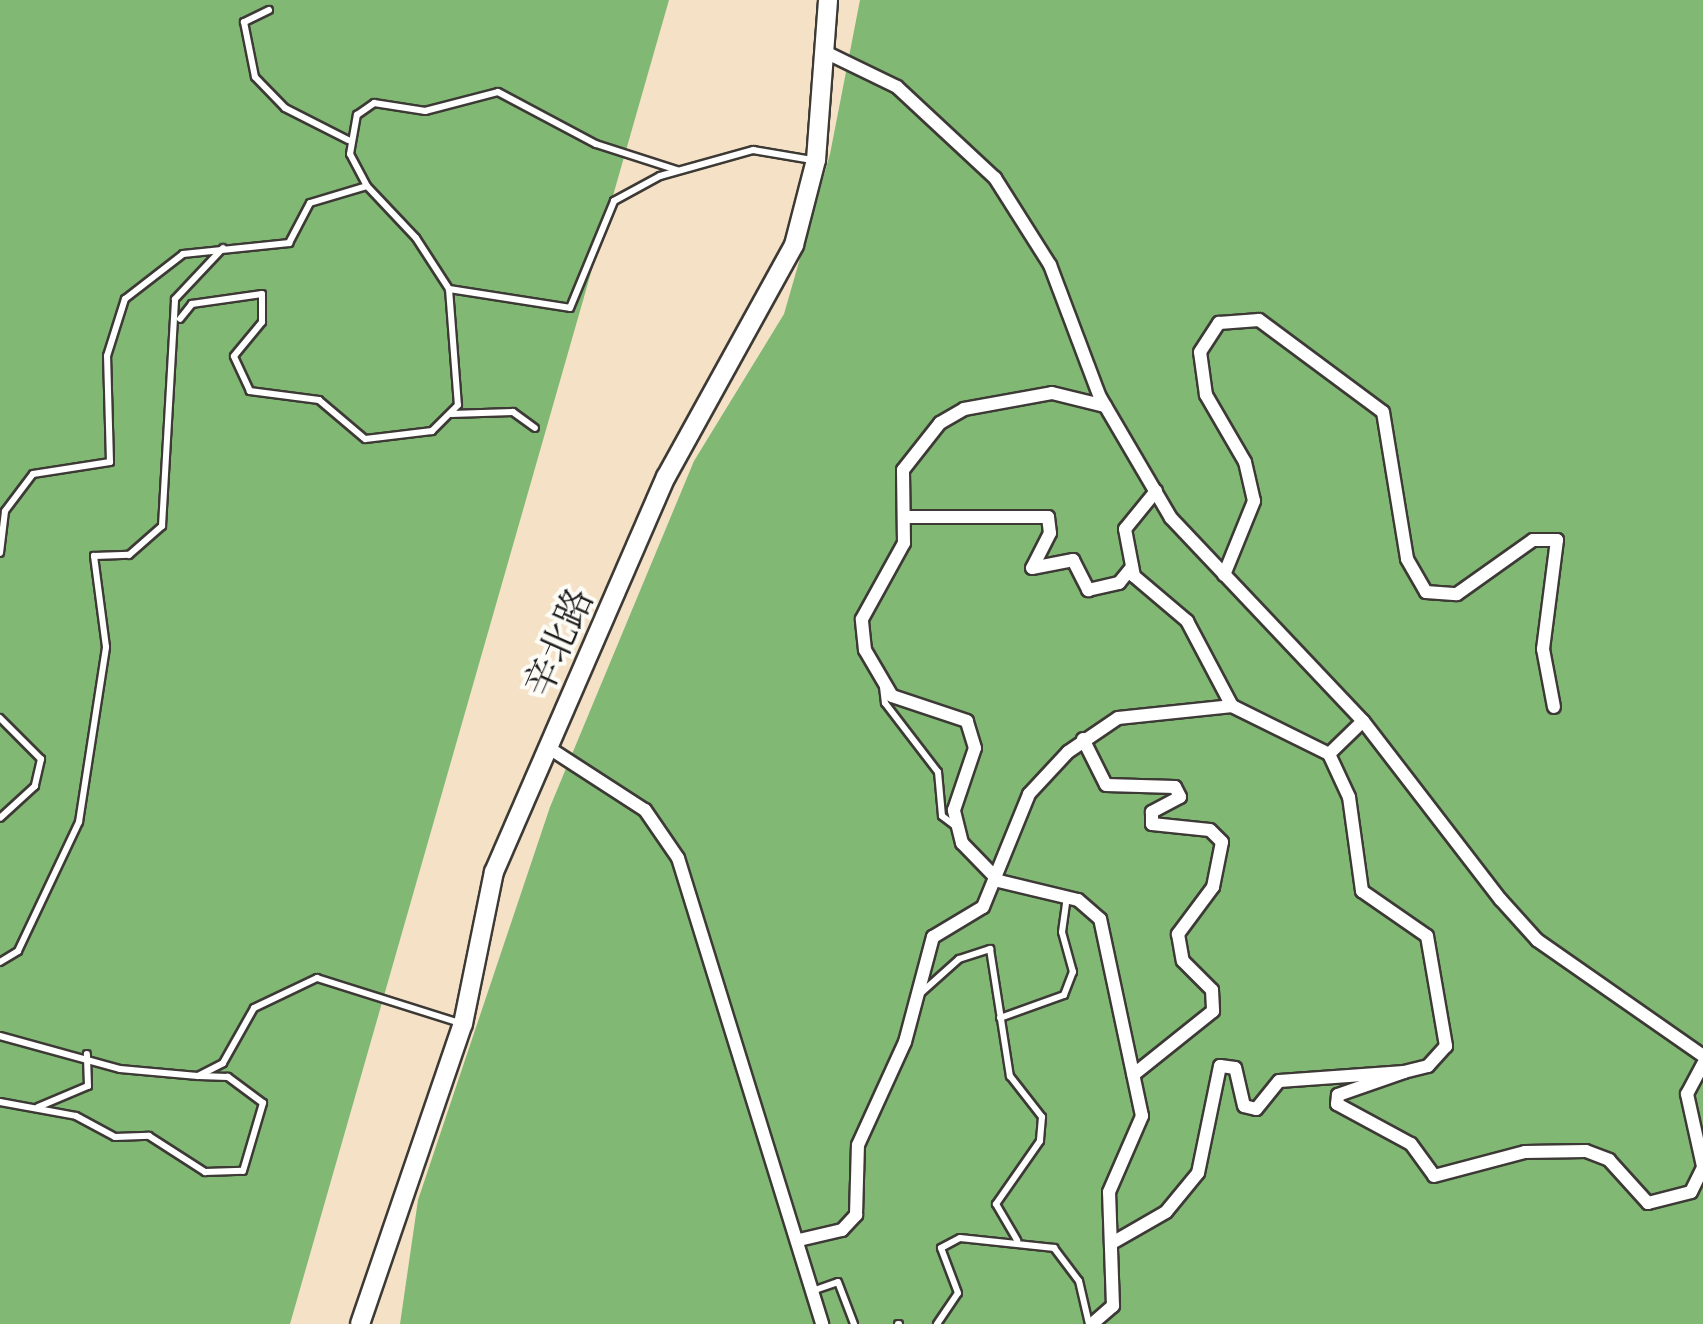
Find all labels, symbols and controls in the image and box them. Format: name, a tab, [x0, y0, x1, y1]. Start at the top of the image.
street label: 辛北路	[516, 582, 604, 704]

